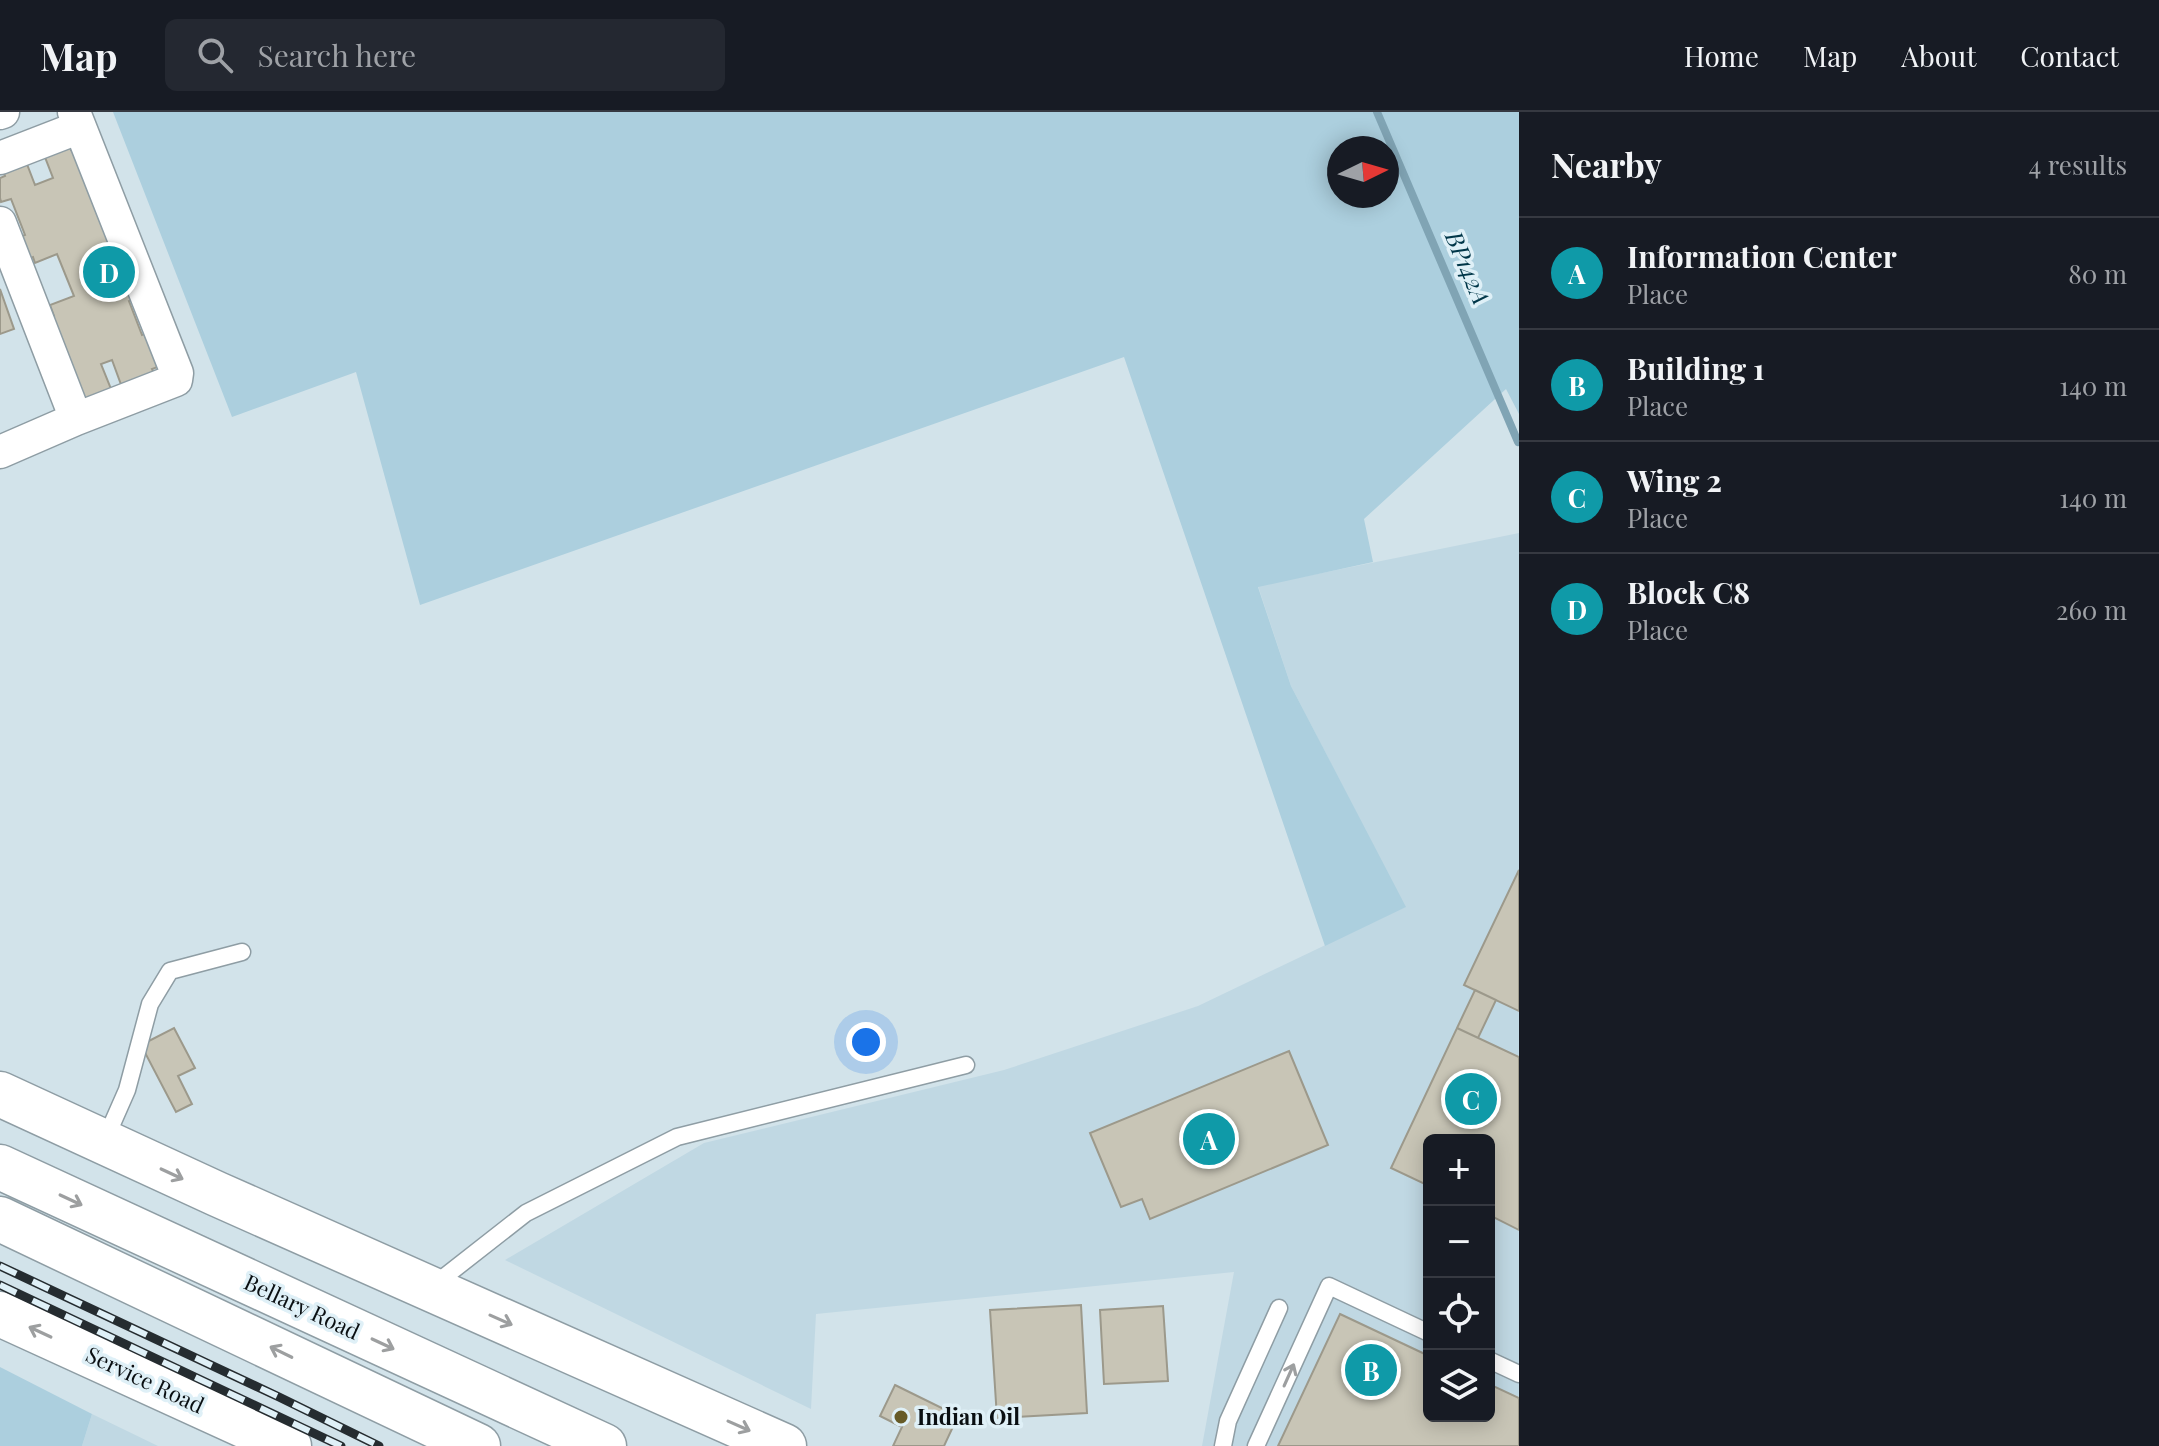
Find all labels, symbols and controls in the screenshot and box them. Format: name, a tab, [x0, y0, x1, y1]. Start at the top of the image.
search box	[165, 19, 725, 91]
text: Map	[40, 30, 117, 81]
icon: search	[193, 33, 237, 77]
text: Search here	[257, 35, 416, 75]
text: Home	[1684, 37, 1759, 74]
text: Map	[1803, 37, 1857, 74]
text: About	[1901, 37, 1976, 74]
text: Contact	[2020, 37, 2119, 74]
north arrow	[1327, 136, 1399, 208]
text: Nearby	[1551, 141, 1662, 187]
text: 4 results	[2028, 147, 2127, 182]
water label: BP142A	[1439, 225, 1499, 309]
text: Information Center	[1627, 236, 1897, 276]
pin: D	[83, 242, 135, 302]
text: A	[1568, 256, 1586, 291]
text: 80 m	[2068, 256, 2127, 291]
text: Place	[1627, 276, 1688, 311]
text: Building 1	[1627, 348, 1765, 388]
text: B	[1568, 368, 1586, 403]
text: 140 m	[2059, 368, 2127, 403]
text: Place	[1627, 388, 1688, 423]
text: Wing 2	[1627, 460, 1722, 500]
text: C	[1568, 480, 1586, 515]
text: 140 m	[2059, 480, 2127, 515]
text: Place	[1627, 500, 1688, 535]
text: Block C8	[1627, 572, 1750, 612]
text: D	[1567, 592, 1587, 627]
text: 260 m	[2056, 592, 2127, 627]
text: Place	[1627, 612, 1688, 647]
your location	[846, 1022, 886, 1062]
pin: C	[1445, 1069, 1497, 1129]
pin: A	[1183, 1109, 1235, 1169]
map controls	[1423, 1134, 1495, 1422]
button: +	[1423, 1134, 1495, 1206]
one-way arrow	[160, 1167, 184, 1182]
one-way arrow	[58, 1193, 82, 1208]
button: −	[1423, 1206, 1495, 1278]
street label: Bellary Road	[240, 1266, 365, 1346]
button: locate	[1423, 1278, 1495, 1350]
one-way arrow	[488, 1314, 513, 1329]
one-way arrow	[29, 1324, 53, 1339]
one-way arrow	[371, 1337, 395, 1352]
street label: Service Road	[81, 1339, 210, 1420]
pin: B	[1345, 1340, 1397, 1400]
one-way arrow	[269, 1344, 293, 1359]
button: layers	[1423, 1350, 1495, 1422]
one-way arrow	[1282, 1363, 1297, 1388]
place label: Indian Oil	[917, 1401, 1020, 1431]
marker: Indian Oil	[892, 1408, 910, 1426]
one-way arrow	[727, 1419, 751, 1434]

